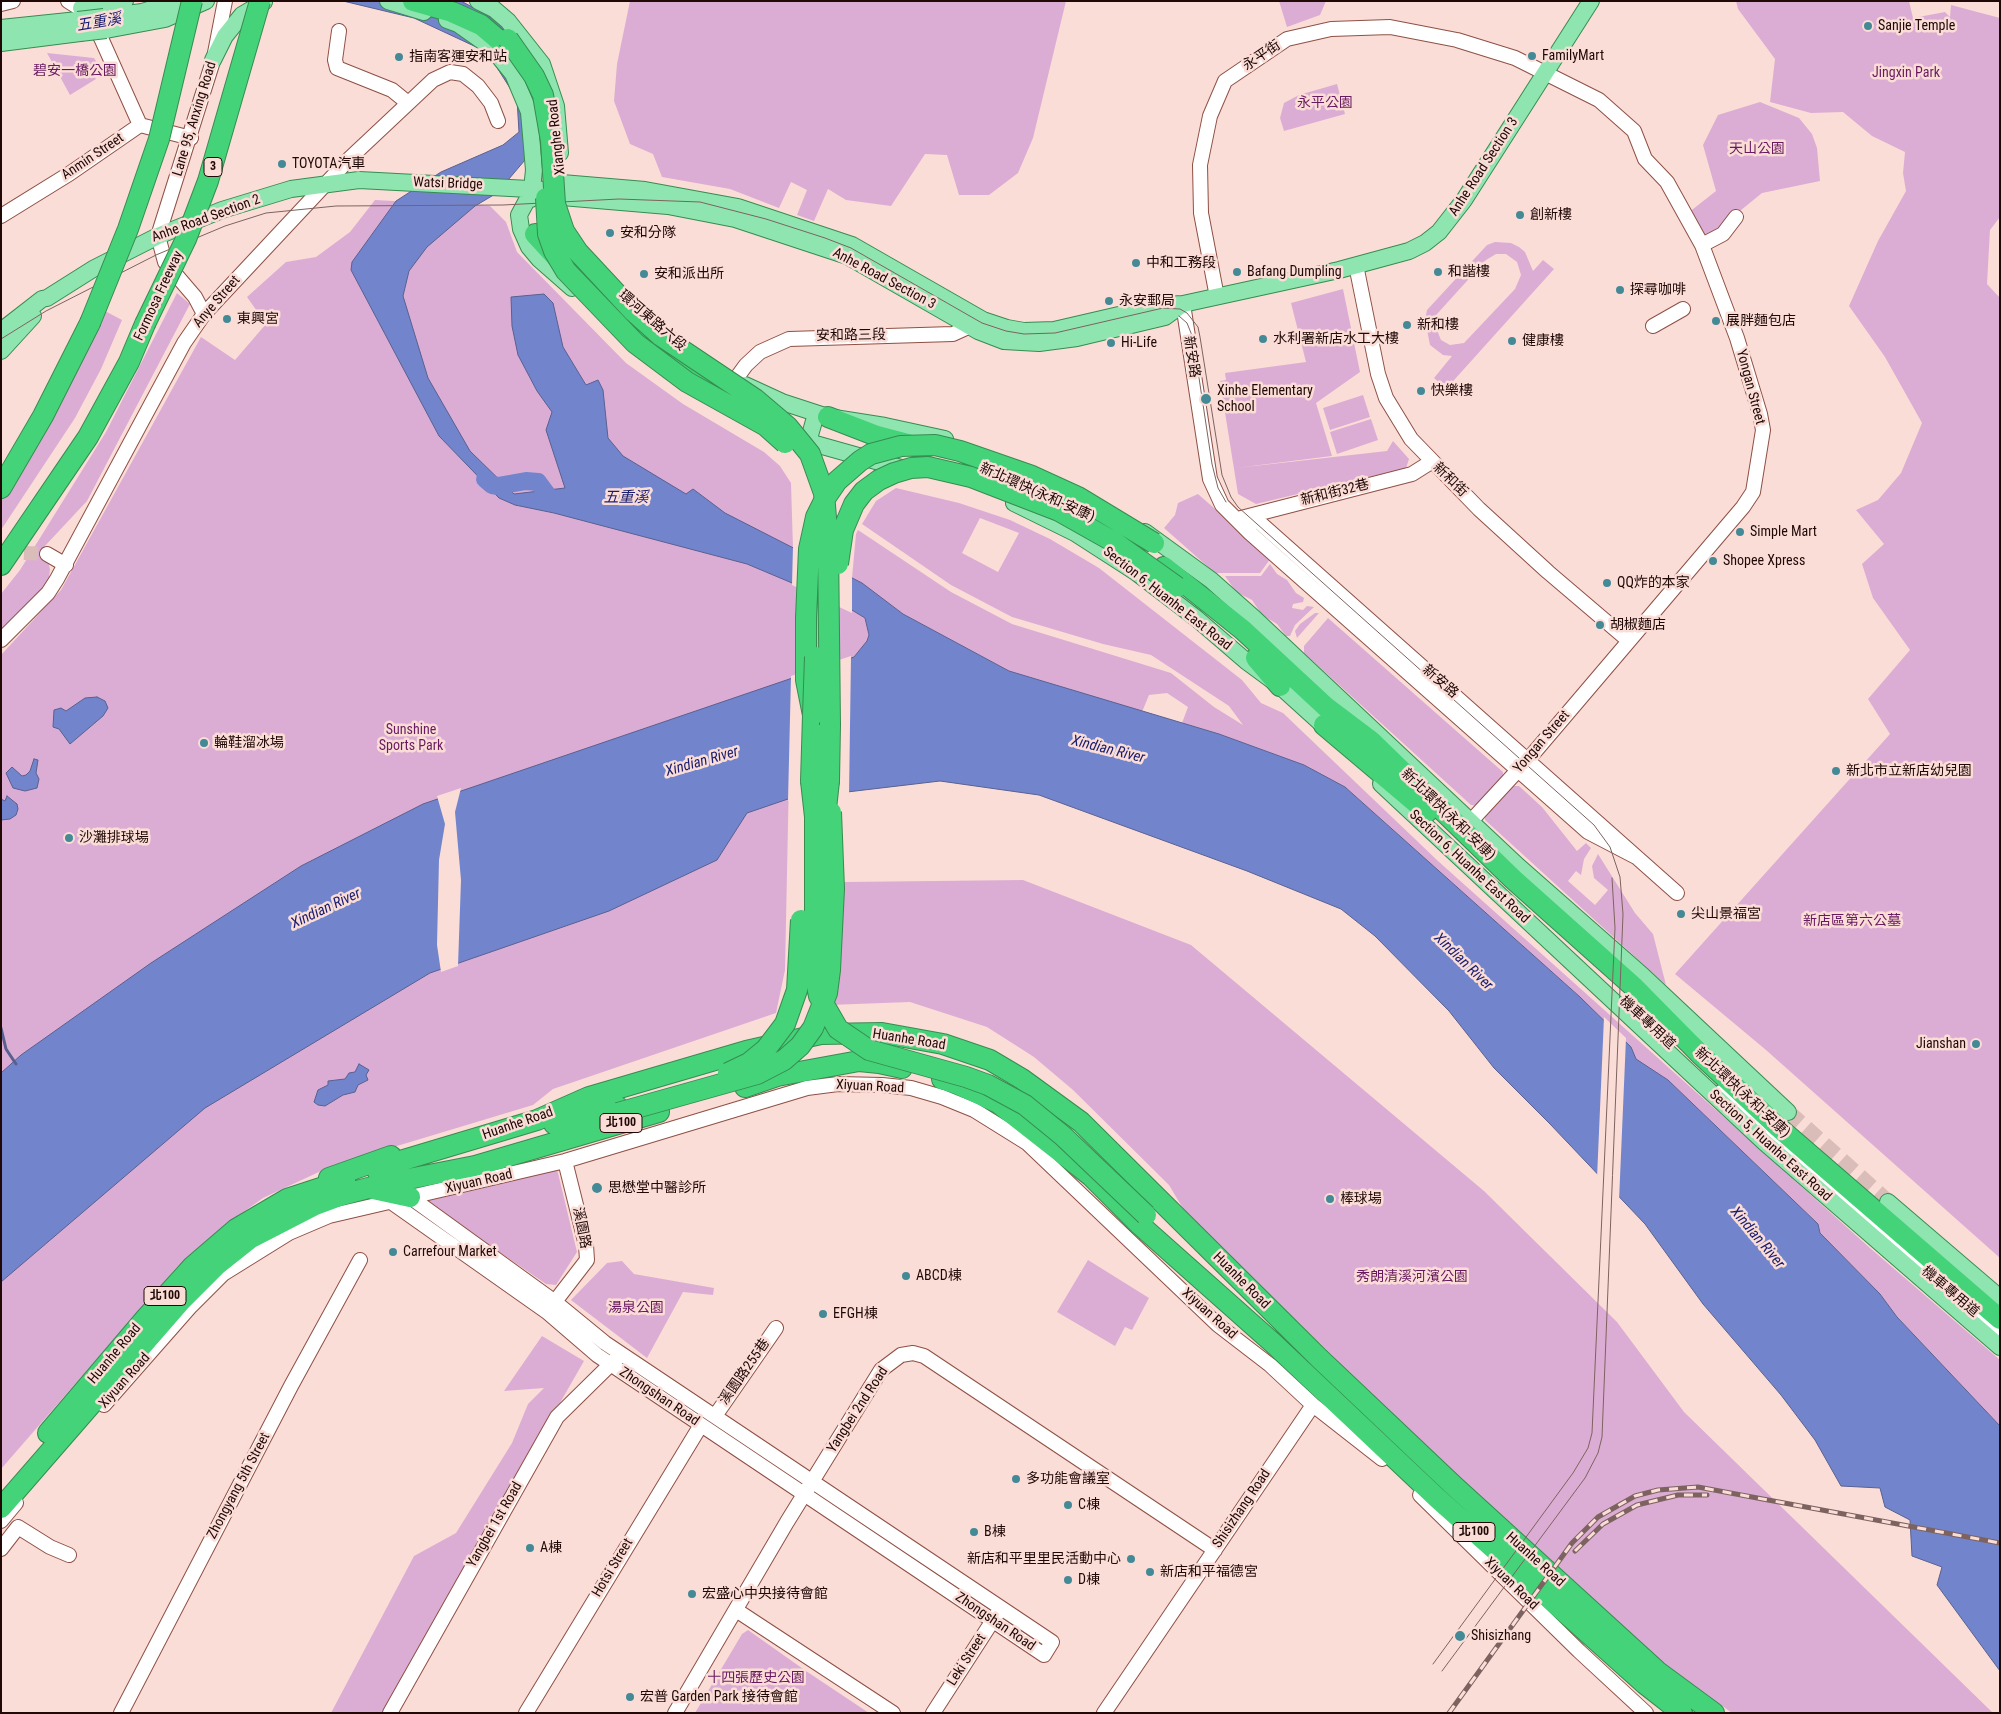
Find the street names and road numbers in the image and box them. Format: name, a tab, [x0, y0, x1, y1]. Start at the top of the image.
street label: 永平街	[1240, 37, 1284, 75]
street label: Lane 95, Anxing Road	[170, 60, 220, 178]
street label: Xianghe Road	[545, 98, 569, 176]
street label: Anhe Road Section 3	[1446, 114, 1522, 220]
street label: Anmin Street	[59, 130, 127, 184]
road number: 3	[204, 158, 222, 176]
street label: Watsi Bridge	[413, 174, 483, 194]
street label: Anhe Road Section 2	[149, 192, 263, 246]
street label: Anhe Road Section 3	[830, 245, 938, 313]
street label: Formosa Freeway	[131, 248, 187, 344]
street label: Anye Street	[190, 273, 244, 331]
street label: 環河東路六段	[615, 287, 689, 355]
street label: 安和路三段	[816, 327, 886, 345]
street label: 新安路	[1179, 335, 1203, 379]
street label: Yongan Street	[1732, 348, 1768, 426]
street label: 新和街	[1429, 459, 1471, 501]
street label: 新北環快(永和-安康)	[977, 460, 1097, 526]
street label: 新和街32巷	[1299, 476, 1371, 510]
street label: Section 6, Huanhe East Road	[1099, 544, 1235, 654]
street label: 新安路	[1419, 662, 1461, 702]
street label: Yongan Street	[1510, 707, 1574, 777]
street label: 新北環快(永和-安康)	[1397, 766, 1499, 864]
street label: Section 6, Huanhe East Road	[1405, 807, 1533, 927]
street label: 機車專用道	[1616, 993, 1678, 1053]
street label: Huanhe Road	[871, 1026, 947, 1054]
street label: 新北環快(永和-安康)	[1691, 1044, 1793, 1142]
street label: Xiyuan Road	[835, 1077, 905, 1097]
street label: Section 5, Huanhe East Road	[1705, 1087, 1835, 1205]
street label: Huanhe Road	[480, 1104, 556, 1144]
road number: 北100	[600, 1114, 642, 1132]
street label: Xiyuan Road	[444, 1166, 514, 1198]
street label: 溪園路	[569, 1206, 593, 1250]
street label: Huanhe Road	[1209, 1249, 1273, 1313]
street label: 機車專用道	[1918, 1263, 1982, 1321]
street label: Xiyuan Road	[1178, 1285, 1240, 1343]
road number: 北100	[144, 1286, 186, 1305]
street label: Huanhe Road	[85, 1320, 145, 1388]
street label: 溪園路255巷	[716, 1336, 774, 1408]
street label: Xiyuan Road	[96, 1350, 154, 1412]
street label: Zhongshan Road	[616, 1364, 702, 1430]
street label: Yangbei 2nd Road	[824, 1364, 892, 1456]
street label: Zhongyang 5th Street	[204, 1430, 274, 1542]
street label: Shisizhang Road	[1209, 1466, 1275, 1552]
street label: Yangbei 1st Road	[464, 1479, 526, 1571]
road number: 北100	[1453, 1522, 1495, 1541]
street label: Huanhe Road	[1502, 1529, 1568, 1591]
street label: Hotsi Street	[589, 1536, 637, 1600]
street label: Xiyuan Road	[1481, 1554, 1541, 1614]
street label: Zhongshan Road	[952, 1589, 1038, 1655]
street label: Leki Street	[944, 1631, 990, 1689]

